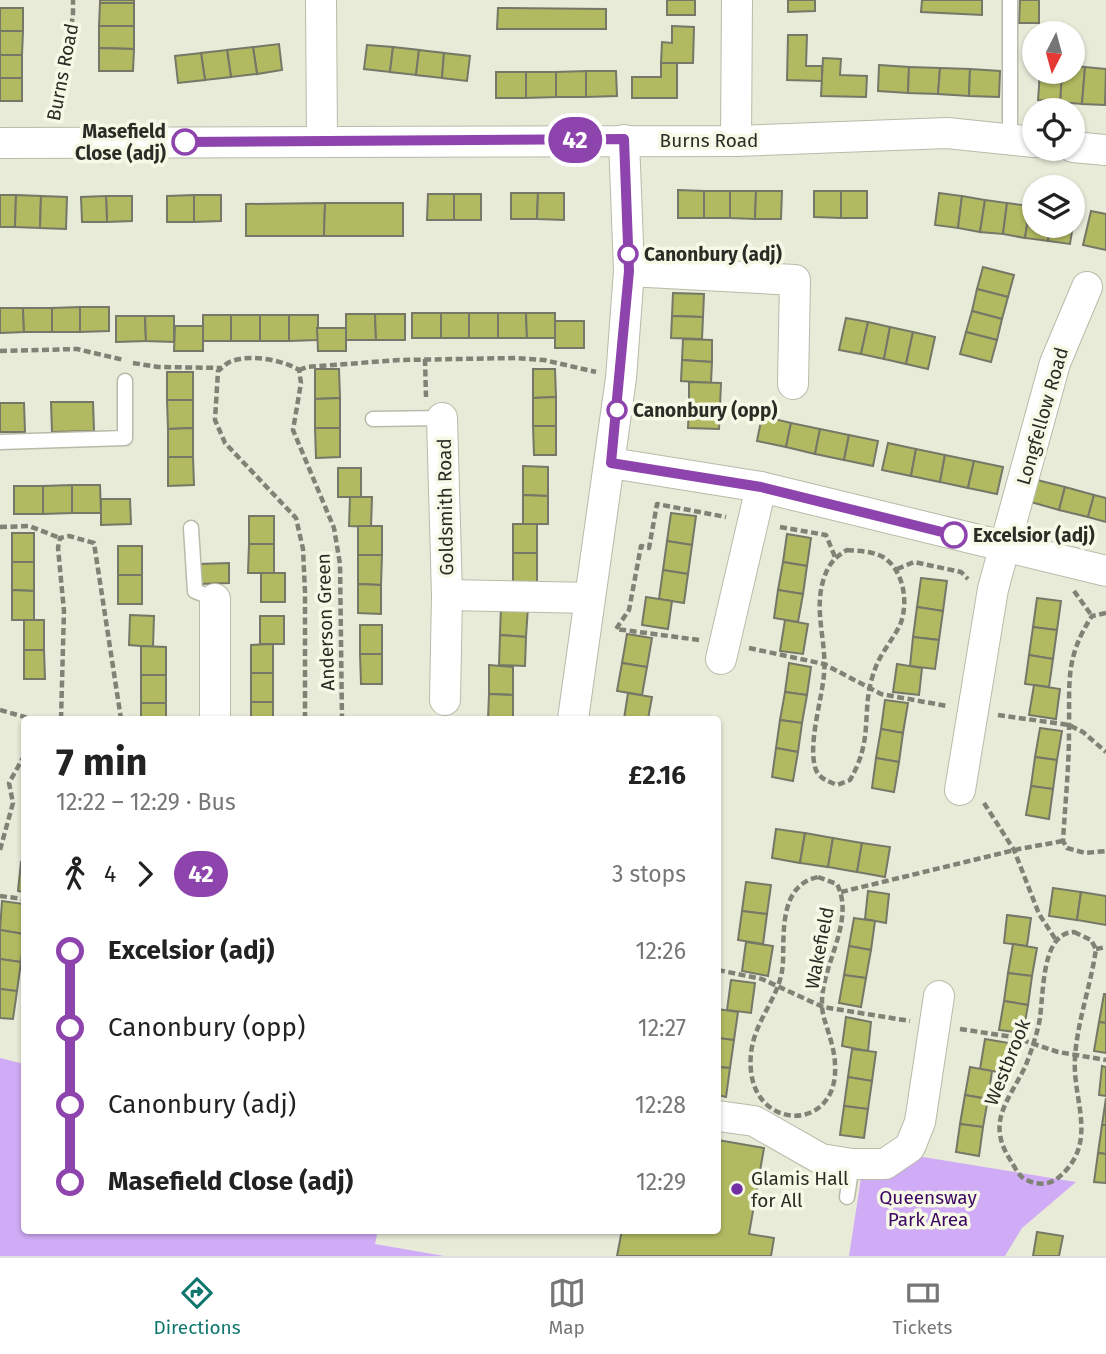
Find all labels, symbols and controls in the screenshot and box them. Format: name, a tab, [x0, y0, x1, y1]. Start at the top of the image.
street label: Burns Road	[42, 21, 83, 123]
north arrow	[1022, 21, 1085, 84]
map controls	[1022, 21, 1085, 238]
button: locate	[1022, 98, 1085, 161]
line badge: 42	[544, 117, 606, 163]
place label: Masefield Close (adj)	[75, 120, 166, 165]
text: 42	[562, 126, 588, 154]
marker: Masefield Close (adj)	[172, 129, 198, 155]
street label: Burns Road	[660, 129, 758, 152]
button: layers	[1022, 175, 1085, 238]
place label: Canonbury (adj)	[644, 243, 782, 266]
marker: Canonbury (adj)	[618, 244, 638, 264]
street label: Longfellow Road	[1012, 345, 1073, 488]
place label: Canonbury (opp)	[633, 399, 777, 422]
marker: Canonbury (opp)	[607, 400, 627, 420]
street label: Goldsmith Road	[433, 438, 458, 576]
marker: Excelsior (adj)	[941, 522, 967, 548]
place label: Excelsior (adj)	[973, 524, 1095, 547]
street label: Anderson Green	[312, 553, 339, 691]
text: 7 min	[56, 739, 148, 785]
text: £2.16	[628, 760, 686, 791]
text: 12:22 – 12:29 · Bus	[56, 788, 236, 816]
icon: walk	[56, 855, 94, 893]
icon: forward	[126, 855, 164, 893]
text: 4	[104, 860, 116, 888]
text: 42	[188, 860, 214, 888]
text: 3 stops	[612, 860, 686, 888]
street label: Wakefield	[800, 905, 839, 991]
text: Excelsior (adj)	[108, 935, 274, 966]
text: 12:26	[635, 937, 686, 965]
text: Canonbury (opp)	[108, 1012, 305, 1043]
text: 12:27	[638, 1014, 686, 1042]
street label: Westbrook	[980, 1015, 1035, 1109]
text: Canonbury (adj)	[108, 1089, 296, 1120]
text: 12:28	[635, 1091, 686, 1119]
text: Masefield Close (adj)	[108, 1166, 353, 1197]
place label: Glamis Hall for All	[751, 1167, 849, 1212]
text: 12:29	[636, 1168, 686, 1196]
marker: Glamis Hall for All	[729, 1181, 745, 1197]
park label: Queensway Park Area	[879, 1186, 977, 1231]
tab: Directions	[153, 1274, 241, 1339]
tab: Map	[548, 1274, 586, 1339]
tab: Tickets	[893, 1274, 953, 1339]

